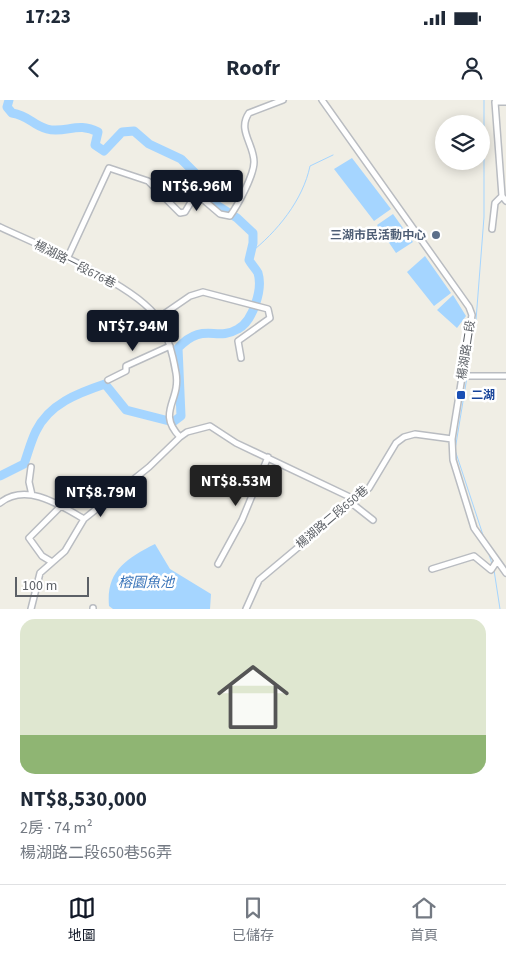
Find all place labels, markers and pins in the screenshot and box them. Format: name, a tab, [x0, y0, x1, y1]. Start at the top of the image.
pin: NT$6.96M	[145, 170, 249, 212]
place label: 三湖市民活動中心	[330, 227, 426, 244]
marker: 三湖市民活動中心	[430, 229, 442, 241]
pin: NT$7.94M	[81, 310, 185, 352]
place label: 二湖	[471, 387, 495, 404]
marker: 二湖	[455, 389, 467, 401]
pin: NT$8.53M	[184, 464, 288, 507]
pin: NT$8.79M	[49, 476, 153, 518]

